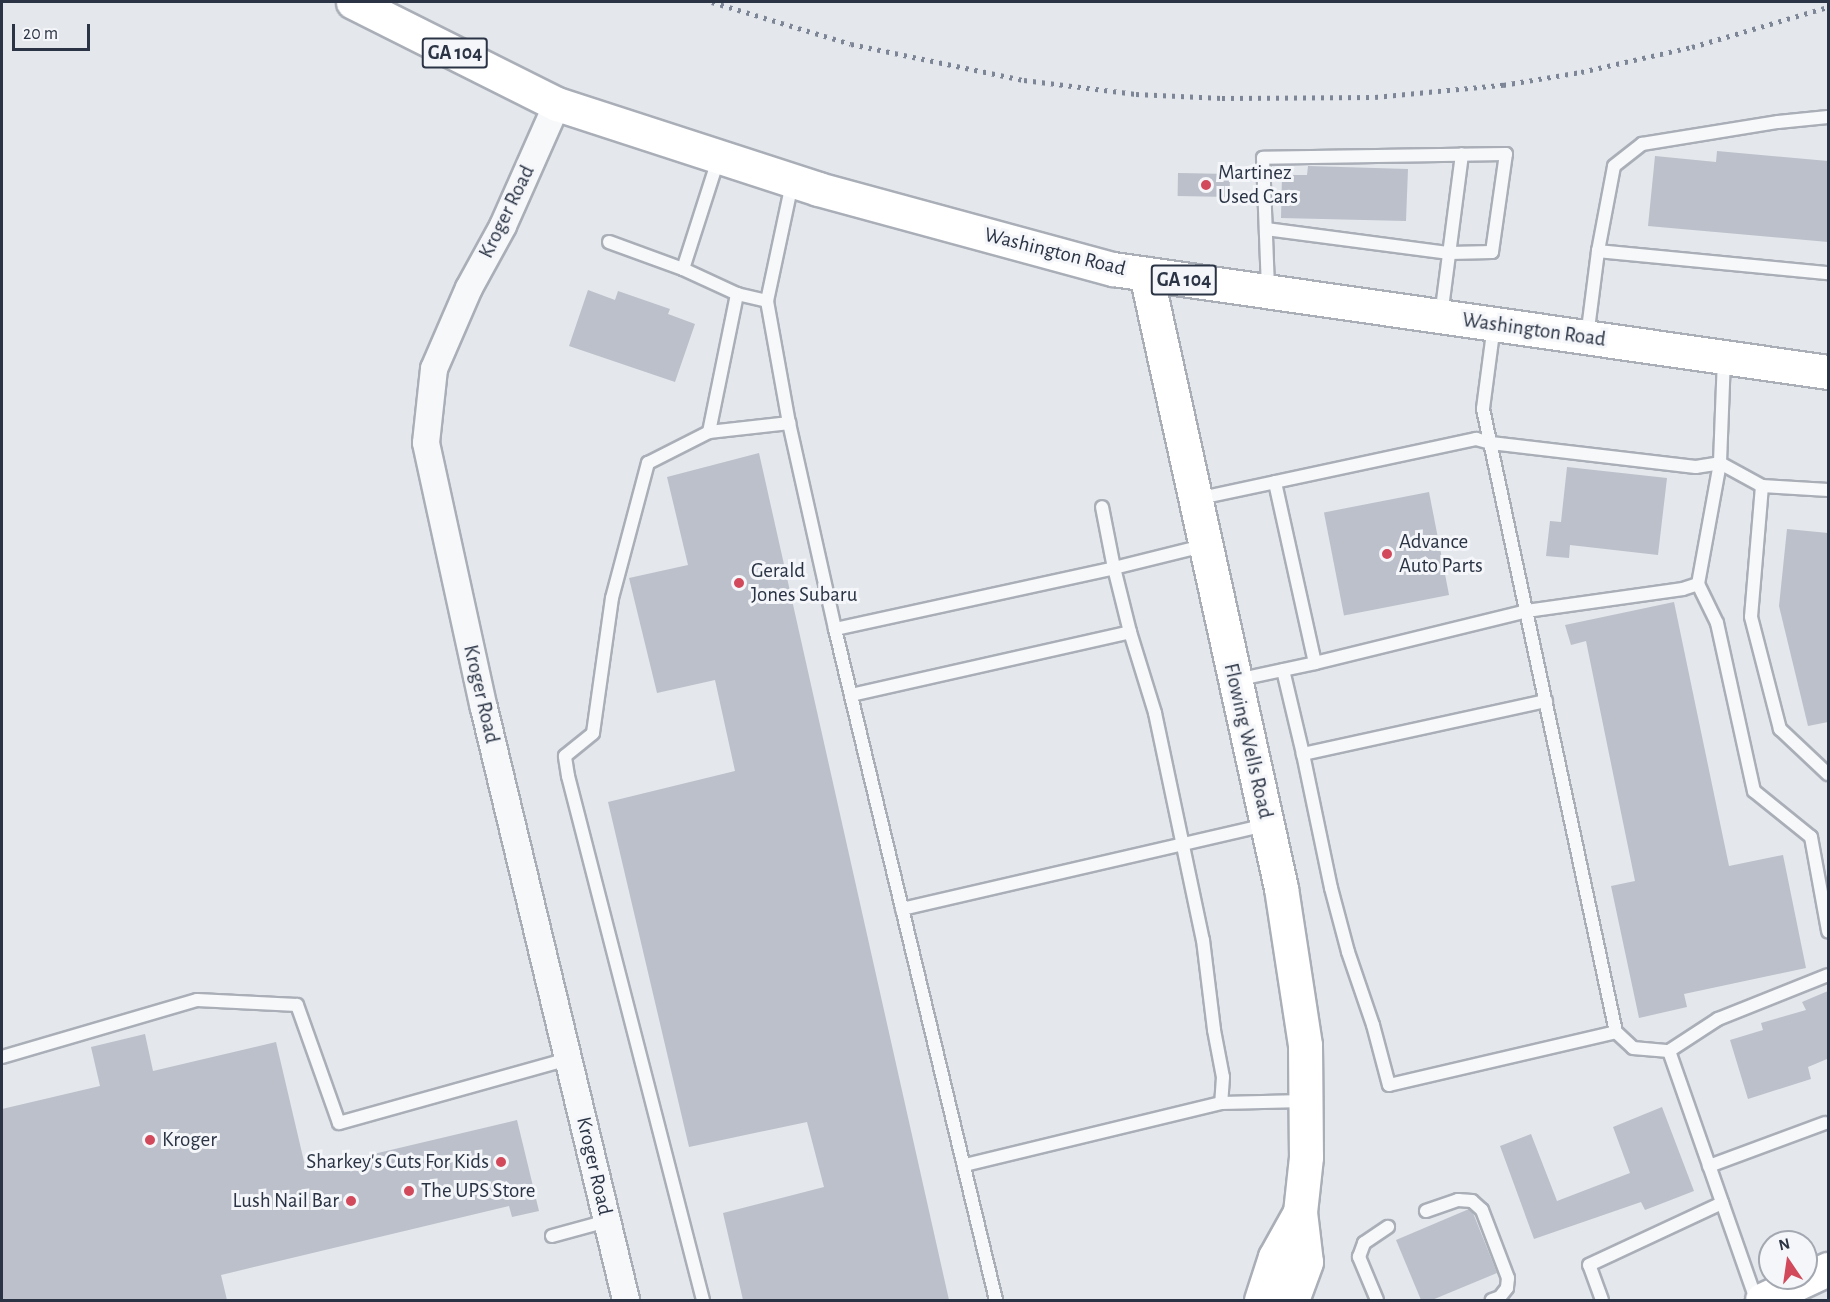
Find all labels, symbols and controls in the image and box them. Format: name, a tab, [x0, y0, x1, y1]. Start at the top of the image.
scale bar	[15, 12, 93, 50]
text: 20 m	[23, 25, 58, 43]
road number: GA 104	[420, 36, 490, 70]
place label: Martinez Used Cars	[1218, 160, 1298, 210]
street label: Kroger Road	[474, 161, 540, 263]
marker: Martinez Used Cars	[1199, 178, 1213, 192]
street label: Washington Road	[982, 222, 1128, 282]
road number: GA 104	[1150, 263, 1218, 297]
street label: Washington Road	[1461, 307, 1607, 353]
place label: Advance Auto Parts	[1399, 529, 1483, 579]
marker: Advance Auto Parts	[1380, 547, 1394, 561]
place label: Gerald Jones Subaru	[751, 558, 857, 608]
marker: Gerald Jones Subaru	[732, 576, 746, 590]
street label: Kroger Road	[457, 642, 505, 746]
street label: Flowing Wells Road	[1218, 661, 1278, 821]
street label: Kroger Road	[570, 1114, 618, 1218]
place label: Kroger	[162, 1127, 217, 1153]
marker: Kroger	[143, 1133, 157, 1147]
place label: Sharkey's Cuts For Kids	[306, 1149, 489, 1175]
marker: Sharkey's Cuts For Kids	[494, 1155, 508, 1169]
place label: The UPS Store	[421, 1178, 535, 1204]
marker: The UPS Store	[402, 1184, 416, 1198]
place label: Lush Nail Bar	[233, 1188, 339, 1214]
marker: Lush Nail Bar	[344, 1194, 358, 1208]
north arrow	[1758, 1230, 1818, 1290]
text: N	[1777, 1235, 1792, 1253]

